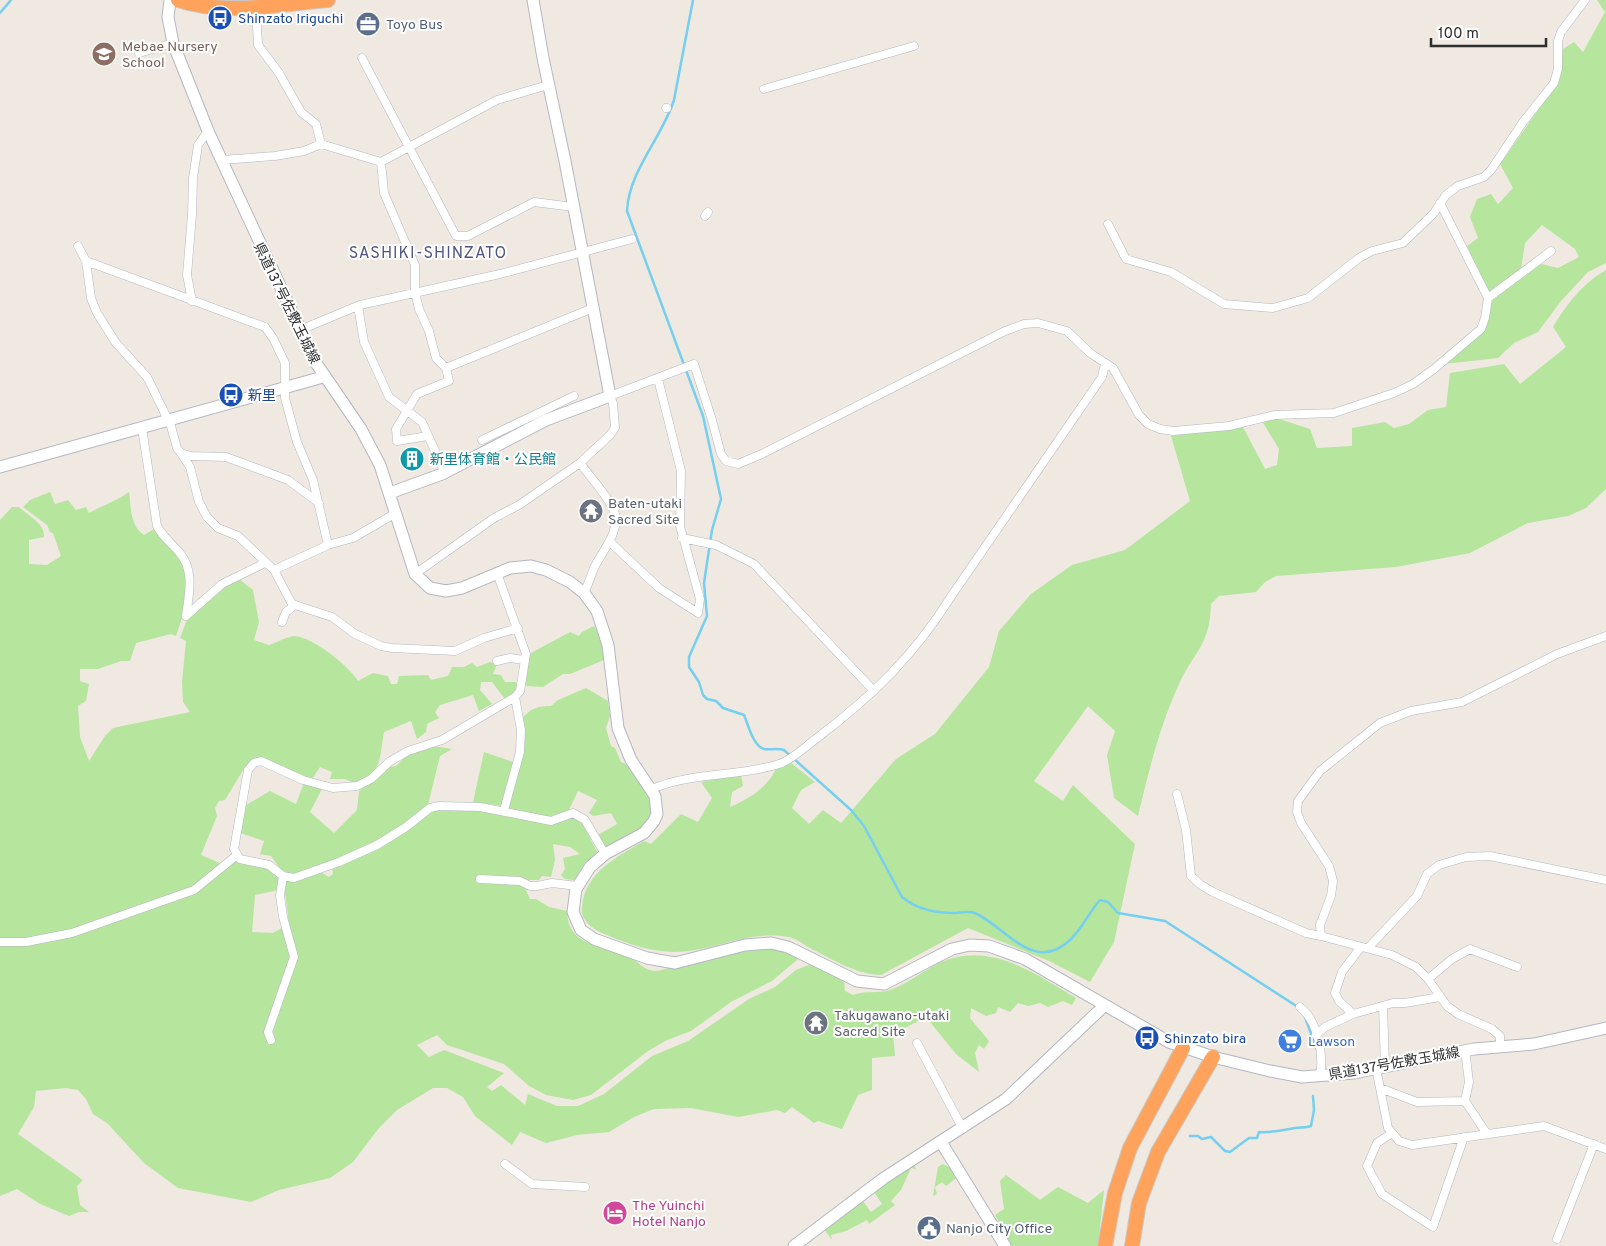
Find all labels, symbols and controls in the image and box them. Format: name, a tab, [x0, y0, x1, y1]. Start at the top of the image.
bus stop icon: Shinzato Iriguchi	[207, 5, 233, 31]
place label: Shinzato Iriguchi	[238, 11, 343, 28]
office icon: Toyo Bus	[355, 11, 381, 37]
scale bar	[1431, 15, 1546, 47]
place label: Toyo Bus	[386, 17, 443, 34]
text: 100 m	[1438, 25, 1479, 44]
place label: Mebae Nursery School	[122, 39, 218, 72]
school or university icon: Mebae Nursery School	[91, 41, 117, 67]
street label: 県道137号佐敷玉城線	[249, 240, 323, 367]
district label: SASHIKI-SHINZATO	[349, 244, 507, 264]
bus stop icon: 新里	[218, 382, 244, 408]
place label: 新里	[248, 388, 276, 405]
building icon: 新里体育館・公民館	[399, 446, 425, 472]
place label: 新里体育館・公民館	[430, 452, 556, 469]
place label: Baten-utaki Sacred Site	[608, 496, 682, 529]
temple icon: Baten-utaki Sacred Site	[578, 498, 604, 524]
place label: Takugawano-utaki Sacred Site	[834, 1008, 949, 1041]
temple icon: Takugawano-utaki Sacred Site	[803, 1010, 829, 1036]
bus stop icon: Shinzato bira	[1134, 1025, 1160, 1051]
supermarket icon: Lawson	[1277, 1028, 1303, 1054]
place label: Shinzato bira	[1164, 1031, 1246, 1048]
place label: Lawson	[1308, 1034, 1355, 1051]
street label: 県道137号佐敷玉城線	[1327, 1044, 1461, 1084]
place label: The Yuinchi Hotel Nanjo	[632, 1198, 706, 1231]
hotel icon: The Yuinchi Hotel Nanjo	[602, 1200, 628, 1226]
public building icon: Nanjo City Office	[916, 1215, 942, 1241]
place label: Nanjo City Office	[946, 1221, 1052, 1238]

